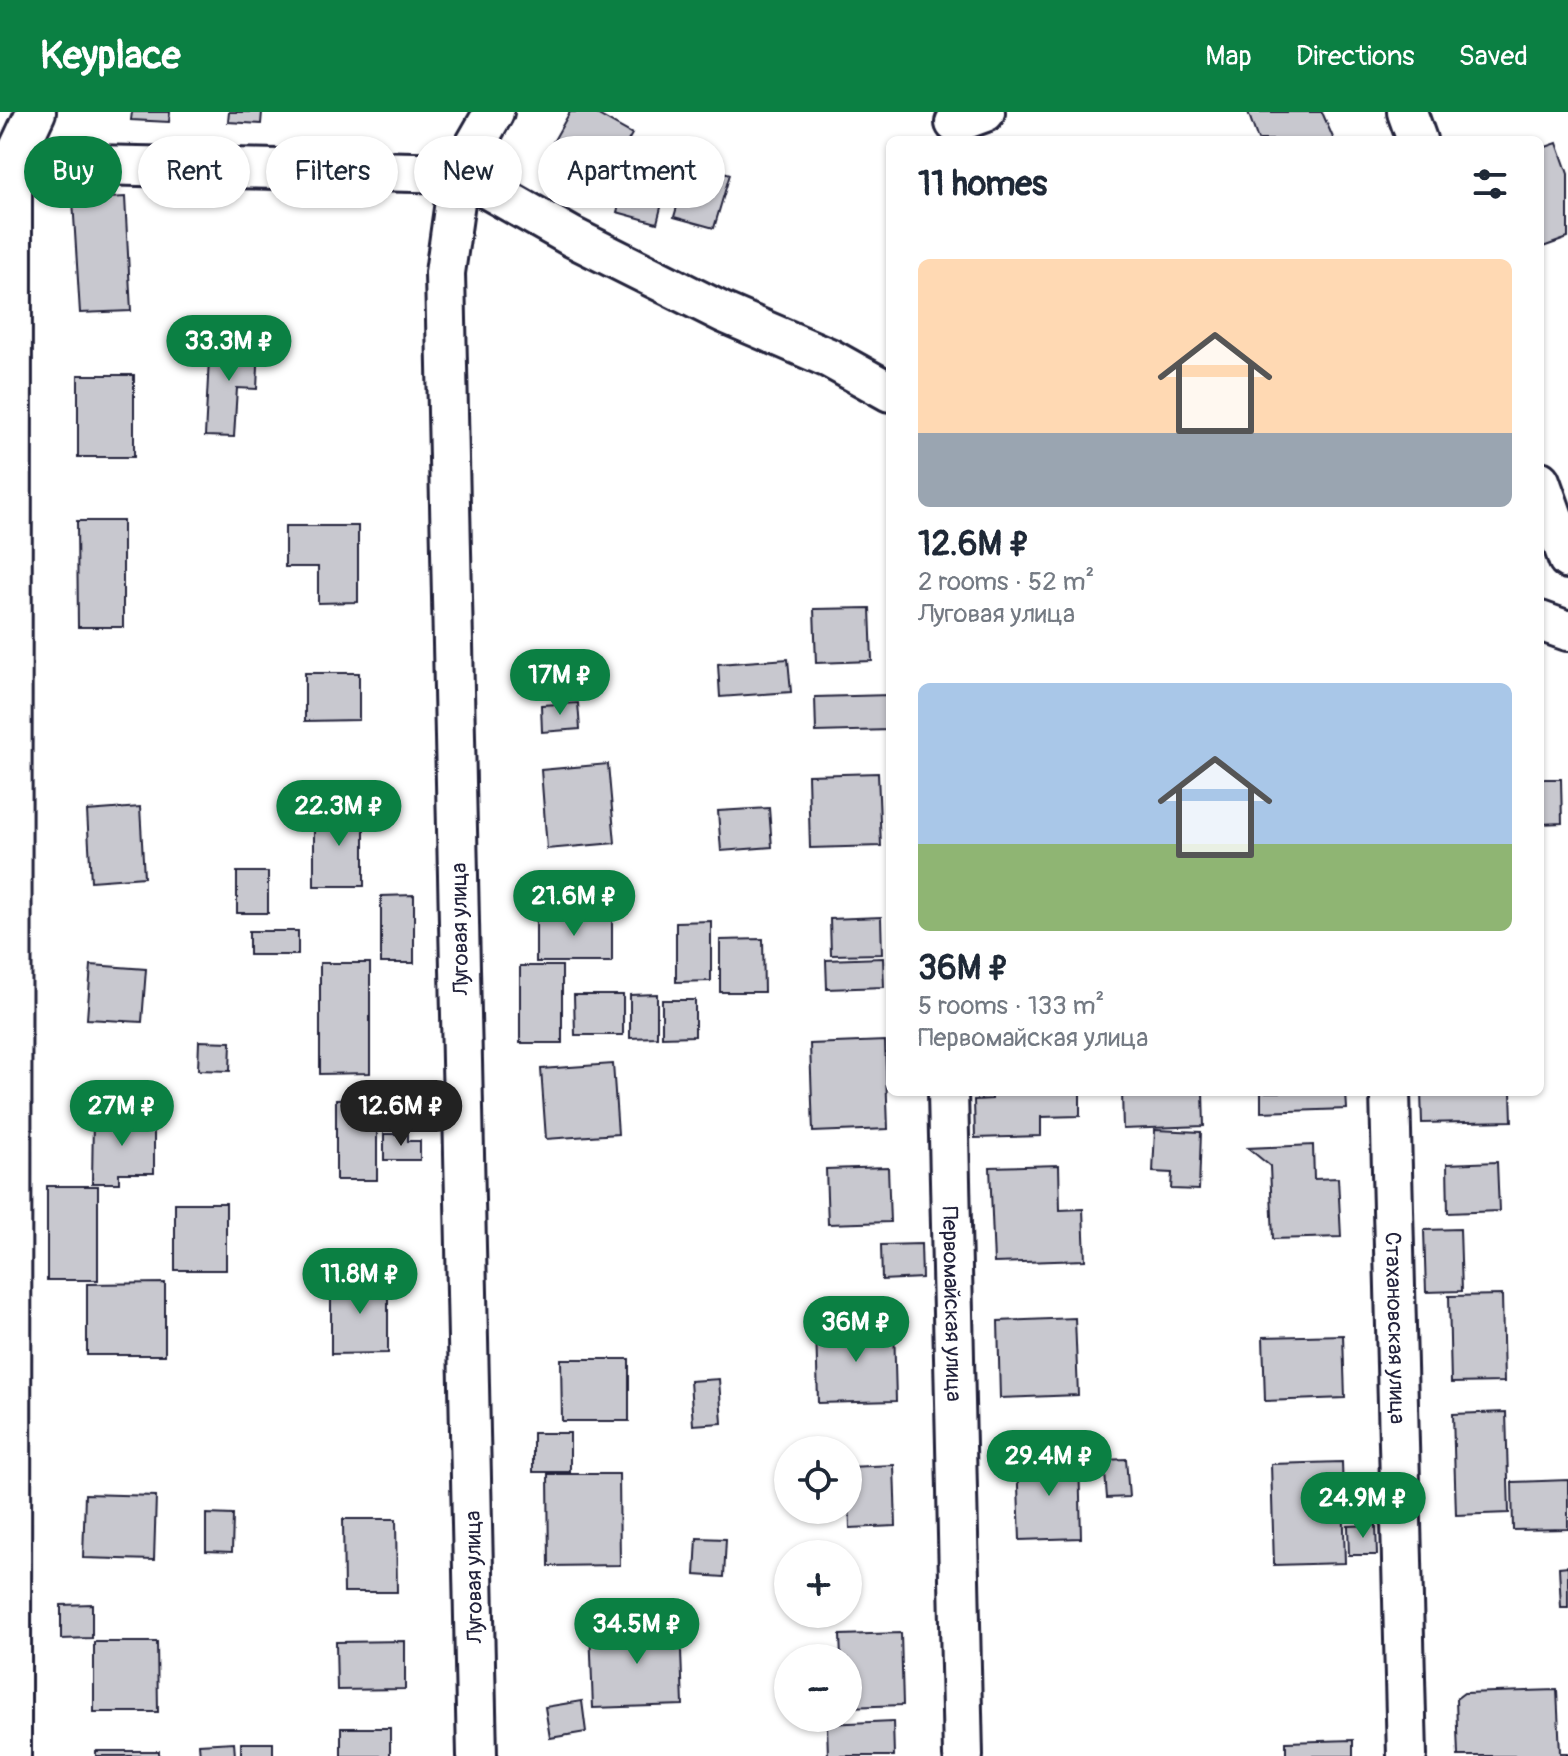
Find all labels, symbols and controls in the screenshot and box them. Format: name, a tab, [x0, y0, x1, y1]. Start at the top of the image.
text: Keyplace	[40, 32, 181, 80]
text: Map	[1205, 39, 1252, 74]
text: Directions	[1296, 39, 1415, 74]
text: Saved	[1459, 39, 1528, 74]
chip: Buy	[24, 136, 122, 208]
chip: Rent	[138, 136, 250, 208]
chip: Filters	[266, 136, 398, 208]
chip: New	[414, 136, 522, 208]
chip: Apartment	[538, 136, 725, 208]
icon: filters	[1468, 162, 1512, 206]
text: 11 homes	[918, 163, 1047, 206]
icon: home	[1143, 311, 1287, 455]
pin: 33.3M ₽	[155, 315, 303, 383]
text: 33.3M ₽	[184, 325, 274, 357]
text: 12.6M ₽	[918, 523, 1030, 566]
text: 2 rooms · 52 m²	[918, 566, 1094, 598]
text: Луговая улица	[918, 598, 1075, 630]
pin: 17M ₽	[504, 649, 616, 717]
text: 17M ₽	[528, 659, 592, 691]
icon: home	[1143, 735, 1287, 879]
pin: 22.3M ₽	[265, 780, 413, 848]
text: 22.3M ₽	[294, 790, 384, 822]
street label: Луговая улица	[445, 862, 475, 997]
pin: 21.6M ₽	[500, 870, 648, 938]
text: 21.6M ₽	[531, 880, 617, 912]
text: 36M ₽	[918, 947, 1009, 990]
text: 5 rooms · 133 m²	[918, 990, 1104, 1022]
text: Первомайская улица	[918, 1022, 1148, 1054]
pin: 27M ₽	[66, 1080, 178, 1148]
pin: 12.6M ₽	[327, 1080, 475, 1148]
text: 27M ₽	[88, 1090, 156, 1122]
text: 12.6M ₽	[358, 1090, 444, 1122]
street label: Первомайская улица	[936, 1206, 968, 1402]
street label: Стахановская улица	[1379, 1231, 1411, 1425]
pin: 11.8M ₽	[286, 1248, 434, 1316]
text: 11.8M ₽	[320, 1258, 400, 1290]
pin: 36M ₽	[800, 1296, 912, 1364]
text: 36M ₽	[821, 1306, 891, 1338]
pin: 29.4M ₽	[975, 1430, 1123, 1498]
map controls	[774, 1436, 862, 1732]
button: locate	[774, 1436, 862, 1524]
text: 29.4M ₽	[1005, 1440, 1093, 1472]
pin: 24.9M ₽	[1289, 1472, 1437, 1540]
text: 24.9M ₽	[1319, 1482, 1407, 1514]
street label: Луговая улица	[459, 1510, 489, 1645]
button: +	[774, 1540, 862, 1628]
pin: 34.5M ₽	[563, 1598, 711, 1666]
text: 34.5M ₽	[592, 1608, 682, 1640]
button: −	[774, 1644, 862, 1732]

